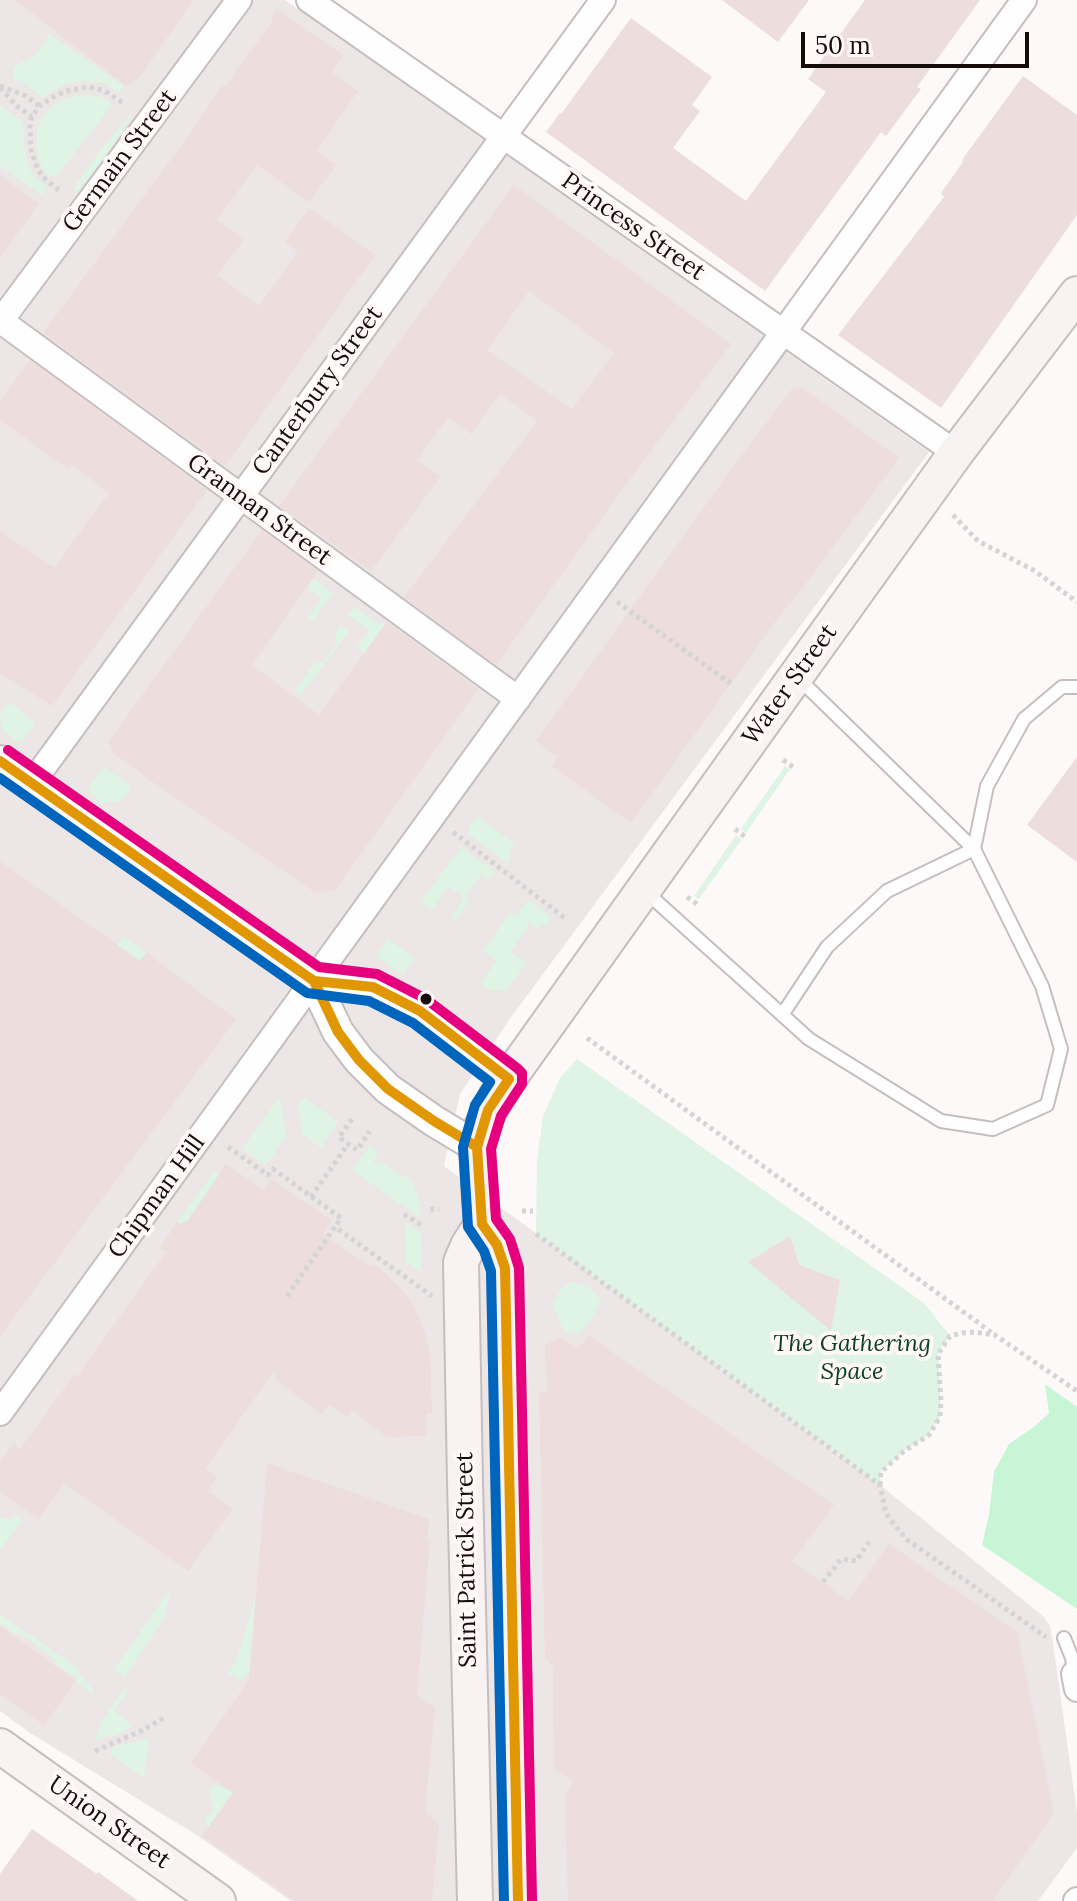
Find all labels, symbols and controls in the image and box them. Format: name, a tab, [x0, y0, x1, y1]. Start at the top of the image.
scale bar	[805, 16, 1033, 66]
text: 50 m	[815, 30, 871, 61]
street label: Germain Street	[57, 84, 183, 238]
street label: Princess Street	[556, 167, 710, 287]
street label: Canterbury Street	[247, 301, 389, 481]
street label: Grannan Street	[181, 448, 337, 572]
street label: Water Street	[737, 619, 843, 751]
unlabelled marker	[418, 991, 434, 1007]
street label: Chipman Hill	[103, 1130, 211, 1264]
park label: The Gathering Space	[773, 1330, 931, 1386]
street label: Saint Patrick Street	[451, 1452, 483, 1668]
street label: Union Street	[42, 1770, 176, 1876]

